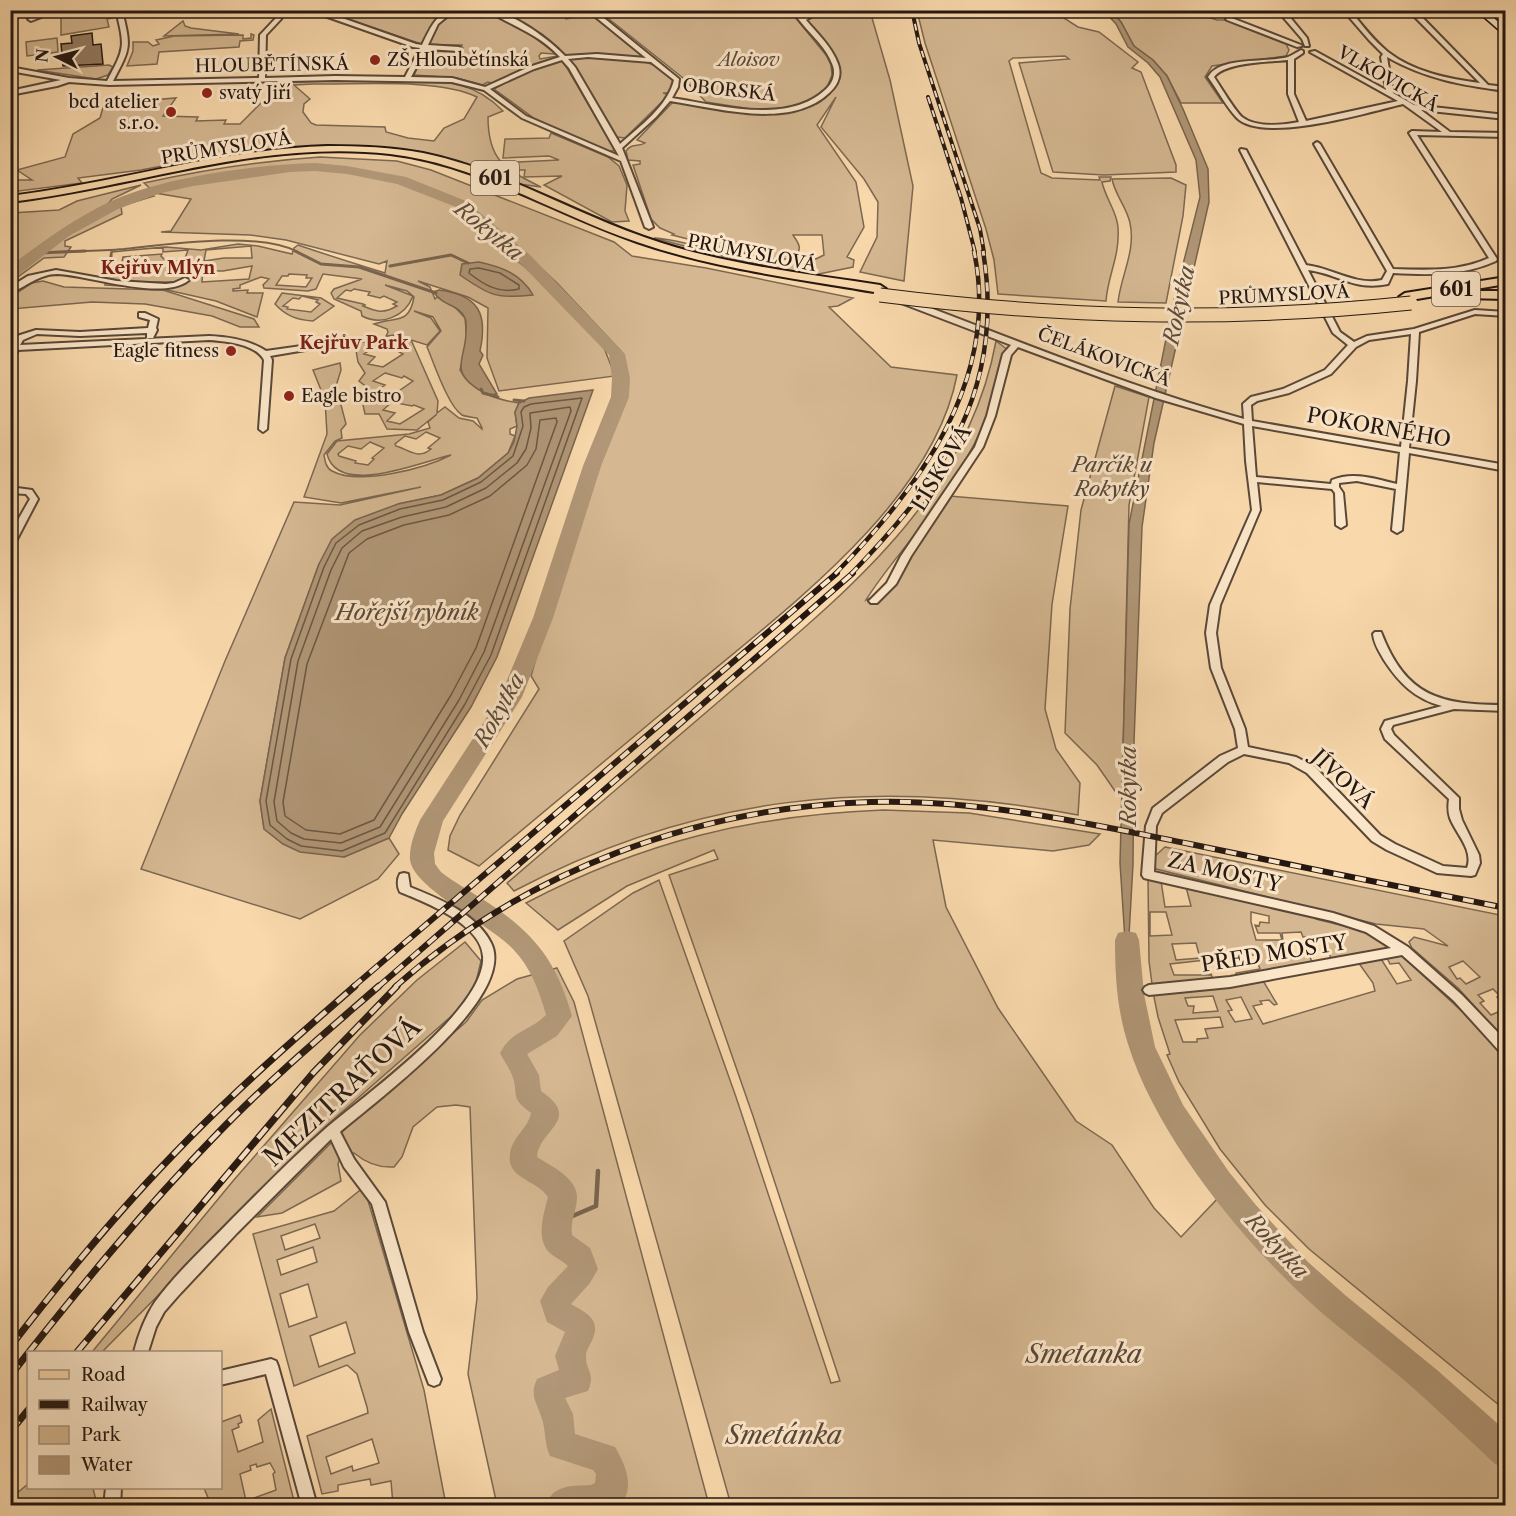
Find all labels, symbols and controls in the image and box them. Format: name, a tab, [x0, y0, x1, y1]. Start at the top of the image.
north arrow	[27, 27, 87, 87]
street label: VLKOVICKÁ	[1333, 40, 1443, 117]
text: N	[31, 47, 53, 63]
place label: ZŠ Hloubětínská	[387, 47, 530, 71]
park label: Aloisov	[715, 49, 780, 71]
street label: HLOUBĚTÍNSKÁ	[195, 51, 350, 77]
marker: ZŠ Hloubětínská	[368, 53, 382, 67]
street label: OBORSKÁ	[681, 73, 777, 106]
place label: svatý Jiří	[219, 82, 292, 104]
marker: svatý Jiří	[200, 86, 214, 100]
place label: bcd atelier s.r.o.	[69, 91, 159, 134]
marker: bcd atelier s.r.o.	[164, 105, 178, 119]
street label: PRŮMYSLOVÁ	[159, 126, 293, 169]
road number: 601	[471, 161, 519, 195]
water label: Rokytka	[448, 194, 529, 267]
street label: PRŮMYSLOVÁ	[686, 229, 819, 276]
district label: Kejřův Mlýn	[101, 257, 216, 279]
water label: Rokytka	[1157, 263, 1201, 349]
road number: 601	[1432, 272, 1480, 306]
street label: PRŮMYSLOVÁ	[1218, 280, 1351, 309]
street label: ČELÁKOVICKÁ	[1035, 321, 1175, 391]
district label: Kejřův Park	[299, 332, 410, 354]
place label: Eagle fitness	[113, 340, 219, 362]
marker: Eagle fitness	[224, 344, 238, 358]
place label: Eagle bistro	[301, 385, 401, 407]
marker: Eagle bistro	[282, 389, 296, 403]
street label: POKORNÉHO	[1305, 402, 1453, 452]
street label: LÍSKOVÁ	[906, 420, 976, 515]
park label: Parčík u Rokytky	[1070, 452, 1153, 501]
water label: Hořejší rybník	[333, 599, 479, 626]
water label: Rokytka	[467, 668, 530, 753]
street label: JÍVOVÁ	[1305, 742, 1380, 814]
water label: Rokytka	[1115, 746, 1142, 828]
street label: ZA MOSTY	[1166, 847, 1286, 898]
street label: PŘED MOSTY	[1199, 929, 1350, 977]
street label: MEZITRAŤOVÁ	[256, 1010, 428, 1173]
water label: Rokytka	[1238, 1206, 1314, 1285]
park label: Smetanka	[1024, 1338, 1143, 1370]
legend	[27, 1351, 222, 1489]
text: Road	[81, 1364, 126, 1386]
text: Railway	[81, 1394, 149, 1416]
park label: Smetánka	[724, 1419, 843, 1451]
text: Park	[81, 1424, 122, 1446]
text: Water	[80, 1454, 133, 1476]

